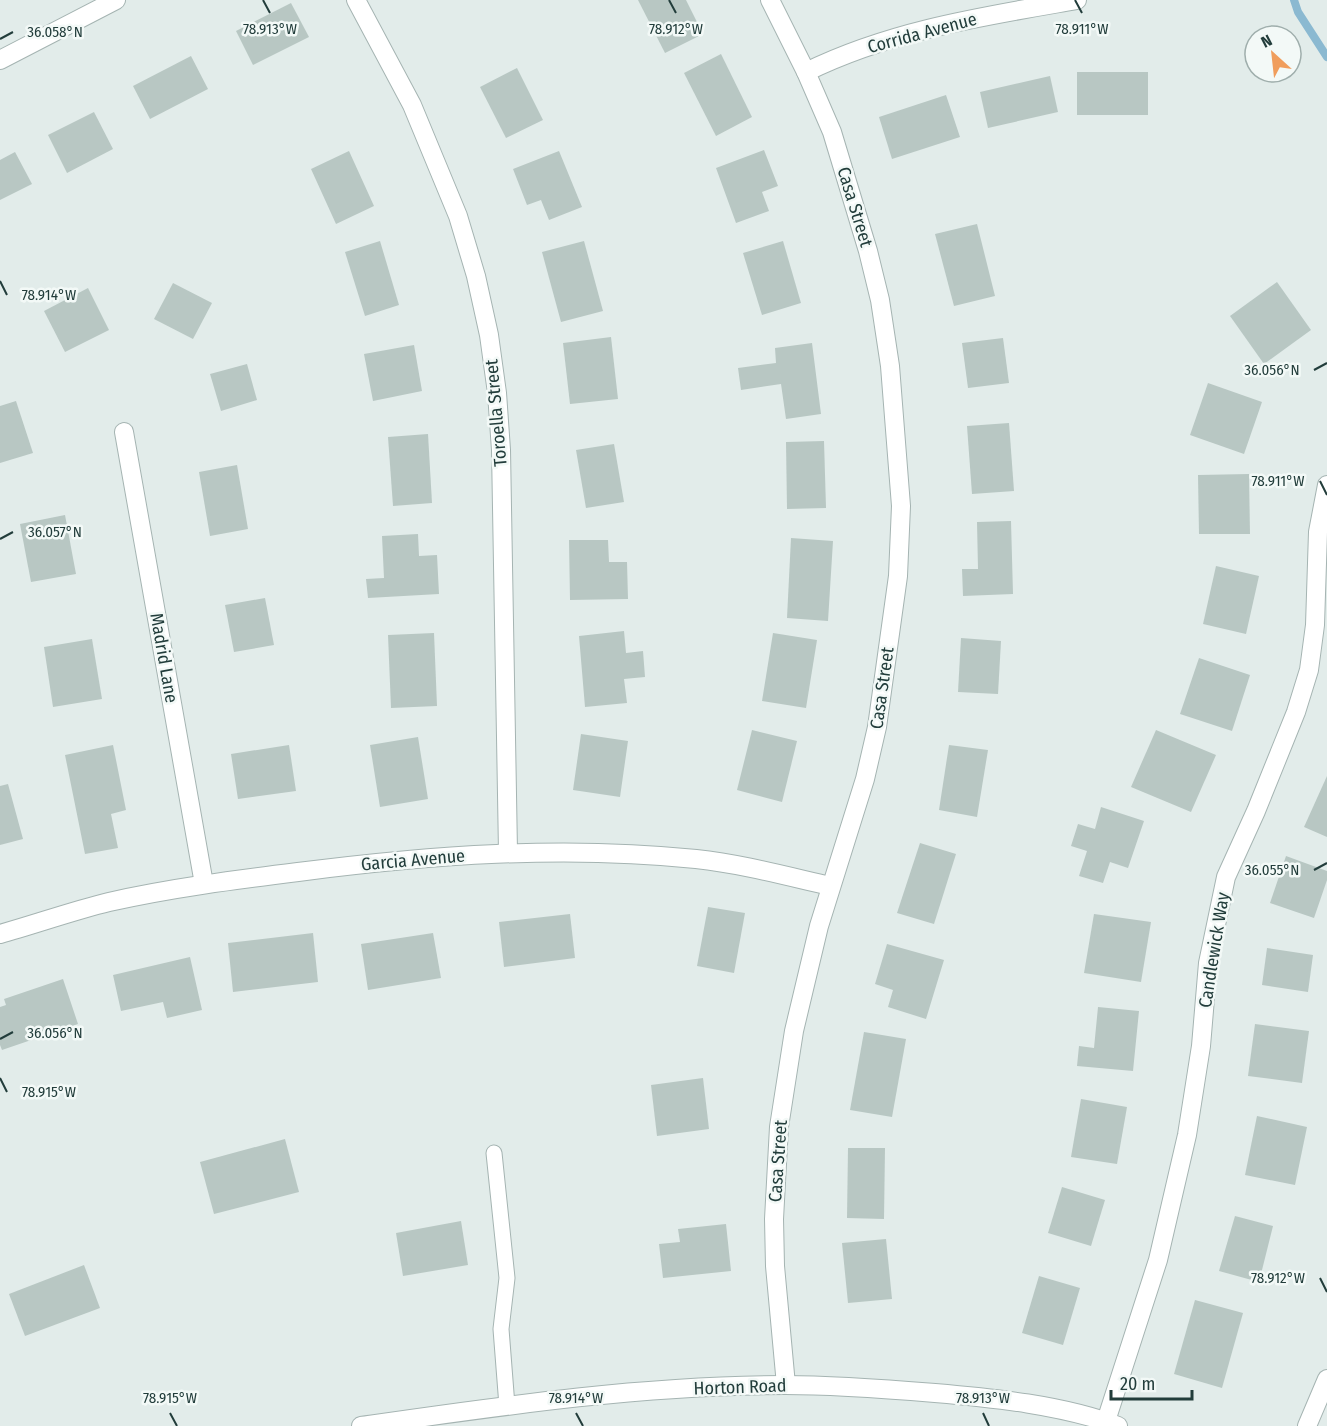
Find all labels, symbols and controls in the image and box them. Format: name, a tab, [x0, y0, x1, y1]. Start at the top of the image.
street label: Corrida Avenue	[865, 8, 979, 58]
text: 78.913°W	[243, 20, 297, 38]
text: 78.912°W	[649, 20, 703, 38]
text: 78.911°W	[1056, 20, 1108, 38]
text: 36.058°N	[27, 23, 83, 41]
north arrow	[1243, 24, 1303, 84]
text: N	[1258, 30, 1275, 52]
street label: Casa Street	[832, 164, 878, 250]
text: 78.914°W	[22, 286, 76, 304]
street label: Toroella Street	[480, 358, 512, 468]
text: 36.056°N	[1244, 361, 1300, 379]
text: 78.911°W	[1252, 472, 1304, 490]
text: 36.057°N	[28, 523, 82, 541]
street label: Madrid Lane	[145, 611, 183, 705]
street label: Casa Street	[865, 645, 899, 730]
street label: Garcia Avenue	[360, 844, 466, 876]
text: 36.055°N	[1245, 861, 1299, 879]
street label: Candlewick Way	[1194, 891, 1234, 1009]
text: 36.056°N	[27, 1024, 83, 1042]
text: 78.915°W	[22, 1083, 76, 1101]
street label: Casa Street	[764, 1119, 792, 1203]
text: 78.912°W	[1251, 1269, 1305, 1287]
scale bar	[1111, 1363, 1192, 1401]
text: 20 m	[1120, 1373, 1155, 1395]
street label: Horton Road	[693, 1374, 787, 1400]
text: 78.915°W	[143, 1389, 197, 1407]
text: 78.914°W	[549, 1389, 603, 1407]
text: 78.913°W	[956, 1389, 1010, 1407]

